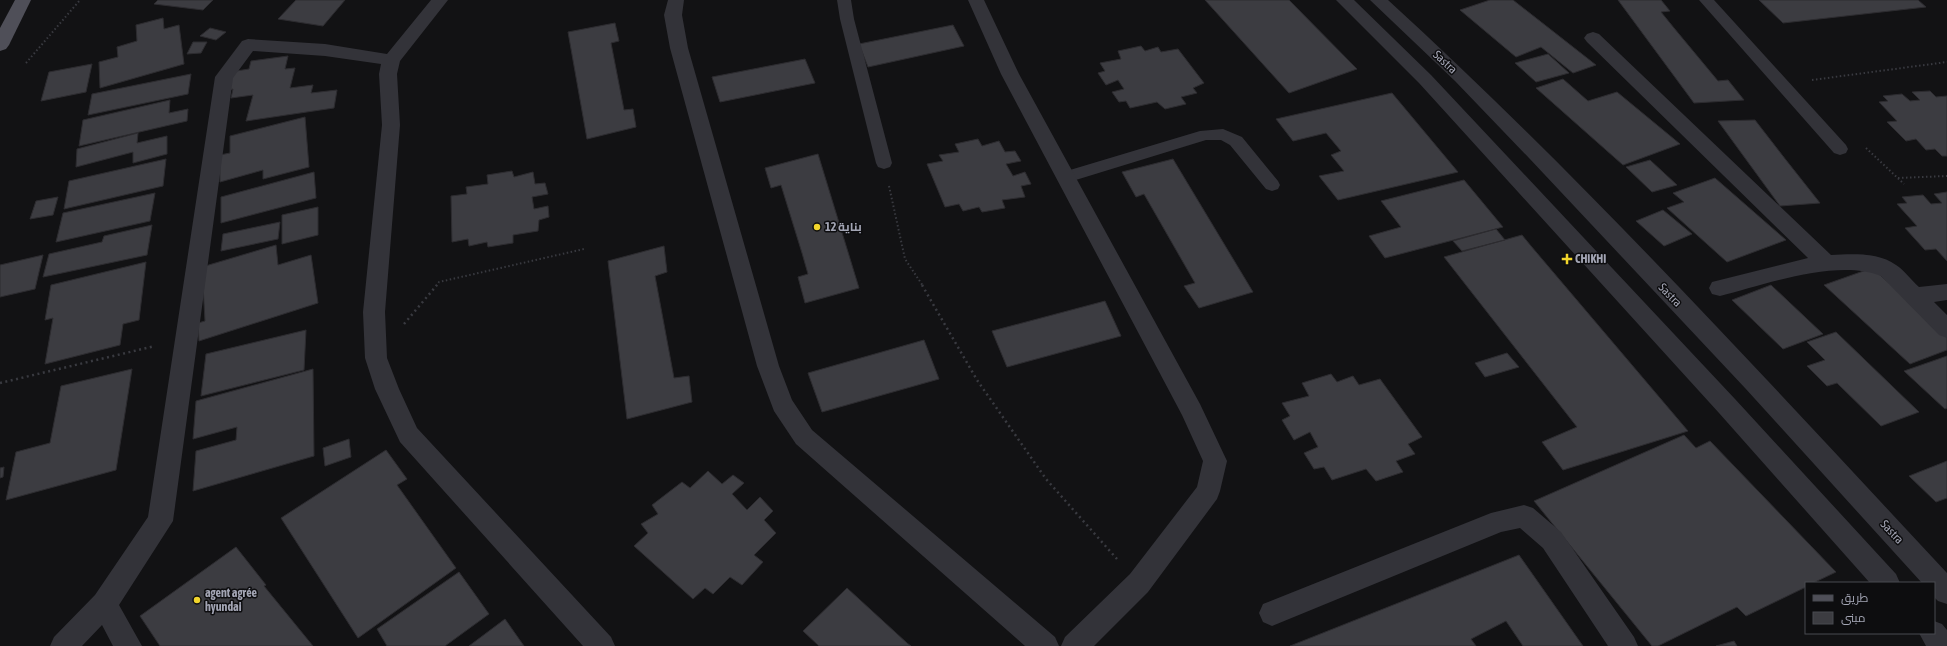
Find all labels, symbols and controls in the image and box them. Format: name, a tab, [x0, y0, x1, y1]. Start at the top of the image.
street label: Sastra	[1430, 48, 1460, 76]
place label: بناية 12	[825, 220, 862, 234]
marker: بناية 12	[812, 222, 822, 232]
place label: CHIKHI	[1575, 252, 1606, 266]
marker: CHIKHI	[1562, 254, 1572, 264]
street label: Sastra	[1656, 280, 1684, 310]
street label: Sastra	[1878, 517, 1906, 547]
legend	[1805, 582, 1935, 634]
place label: agent agrée hyundai	[205, 586, 258, 614]
text: طريق	[1841, 591, 1869, 605]
marker: agent agrée hyundai	[192, 595, 202, 605]
text: مبنى	[1841, 611, 1866, 625]

